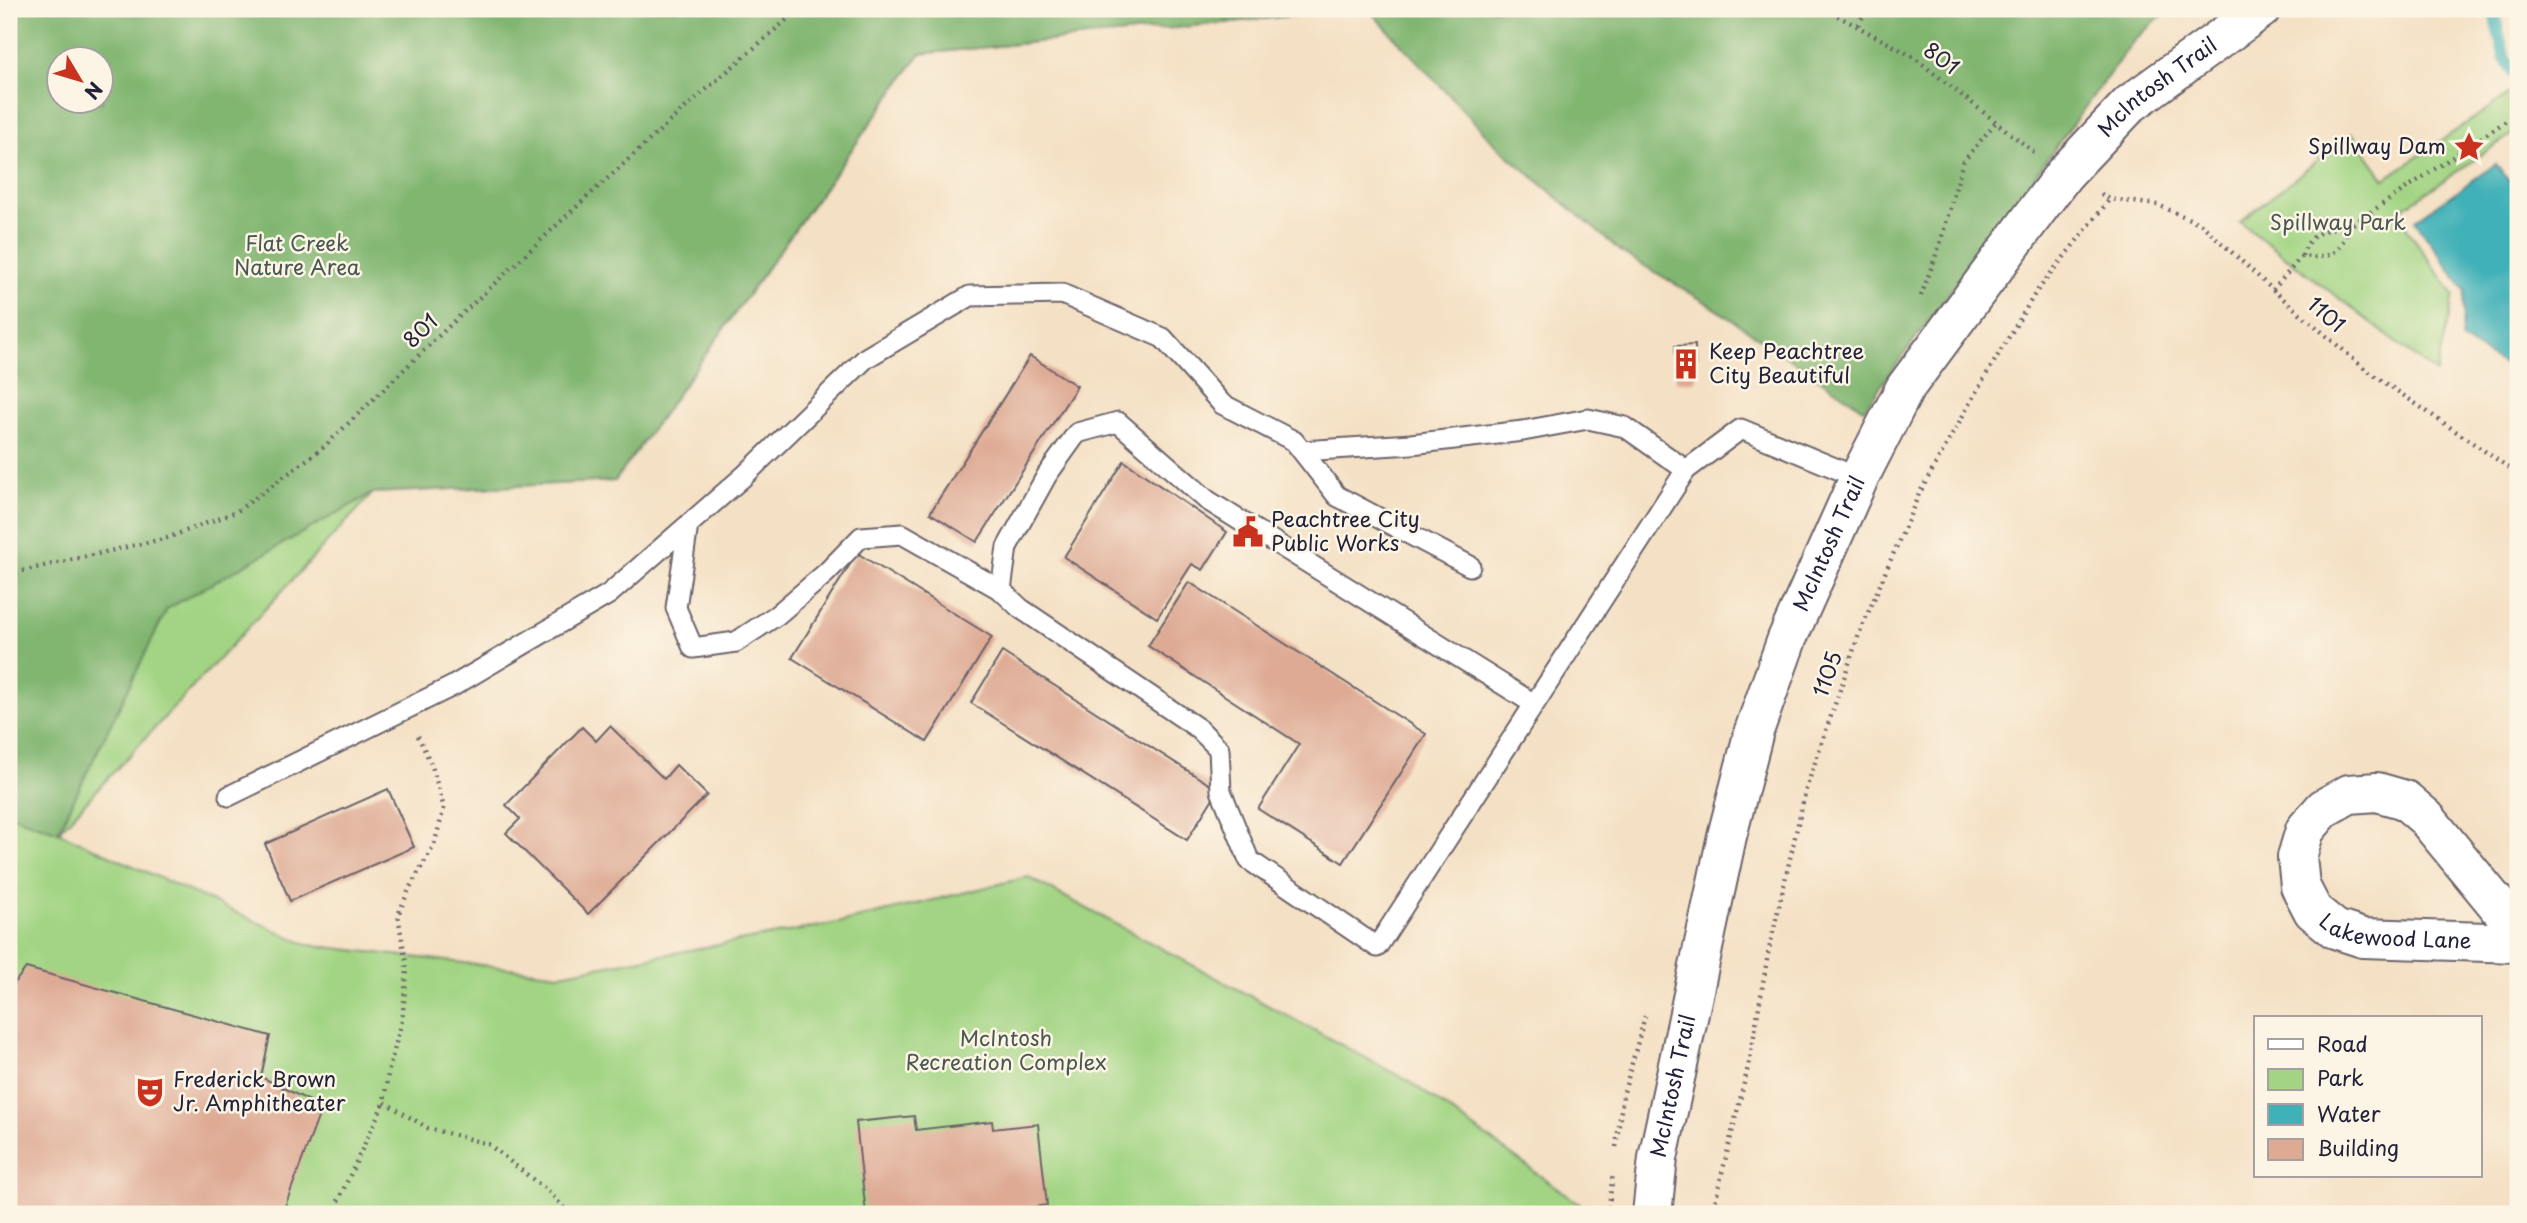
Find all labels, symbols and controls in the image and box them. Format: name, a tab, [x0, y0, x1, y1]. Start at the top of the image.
street label: McIntosh Trail	[2089, 28, 2223, 143]
street label: 801	[1917, 33, 1967, 82]
north arrow	[46, 46, 116, 116]
text: N	[79, 77, 110, 106]
place label: Spillway Dam	[2308, 129, 2446, 161]
place icon: Spillway Dam	[2452, 130, 2486, 164]
park label: Spillway Park	[2270, 205, 2406, 237]
park label: Flat Creek Nature Area	[234, 226, 361, 282]
street label: 1101	[2301, 288, 2353, 339]
street label: 801	[395, 305, 444, 354]
place label: Keep Peachtree City Beautiful	[1709, 334, 1864, 390]
building icon: Keep Peachtree City Beautiful	[1669, 347, 1703, 381]
street label: McIntosh Trail	[1783, 470, 1872, 616]
place label: Peachtree City Public Works	[1271, 502, 1420, 558]
public building icon: Peachtree City Public Works	[1231, 515, 1265, 549]
street label: 1105	[1803, 646, 1849, 700]
street label: Lakewood Lane	[2313, 904, 2472, 955]
street label: McIntosh Trail	[1641, 1011, 1702, 1160]
legend	[2254, 1016, 2482, 1178]
park label: McIntosh Recreation Complex	[905, 1021, 1107, 1077]
text: Road	[2317, 1027, 2368, 1059]
text: Park	[2317, 1061, 2364, 1093]
place label: Frederick Brown Jr. Amphitheater	[173, 1062, 346, 1118]
theatre icon: Frederick Brown Jr. Amphitheater	[133, 1075, 167, 1109]
text: Water	[2317, 1097, 2381, 1129]
text: Building	[2317, 1131, 2399, 1163]

